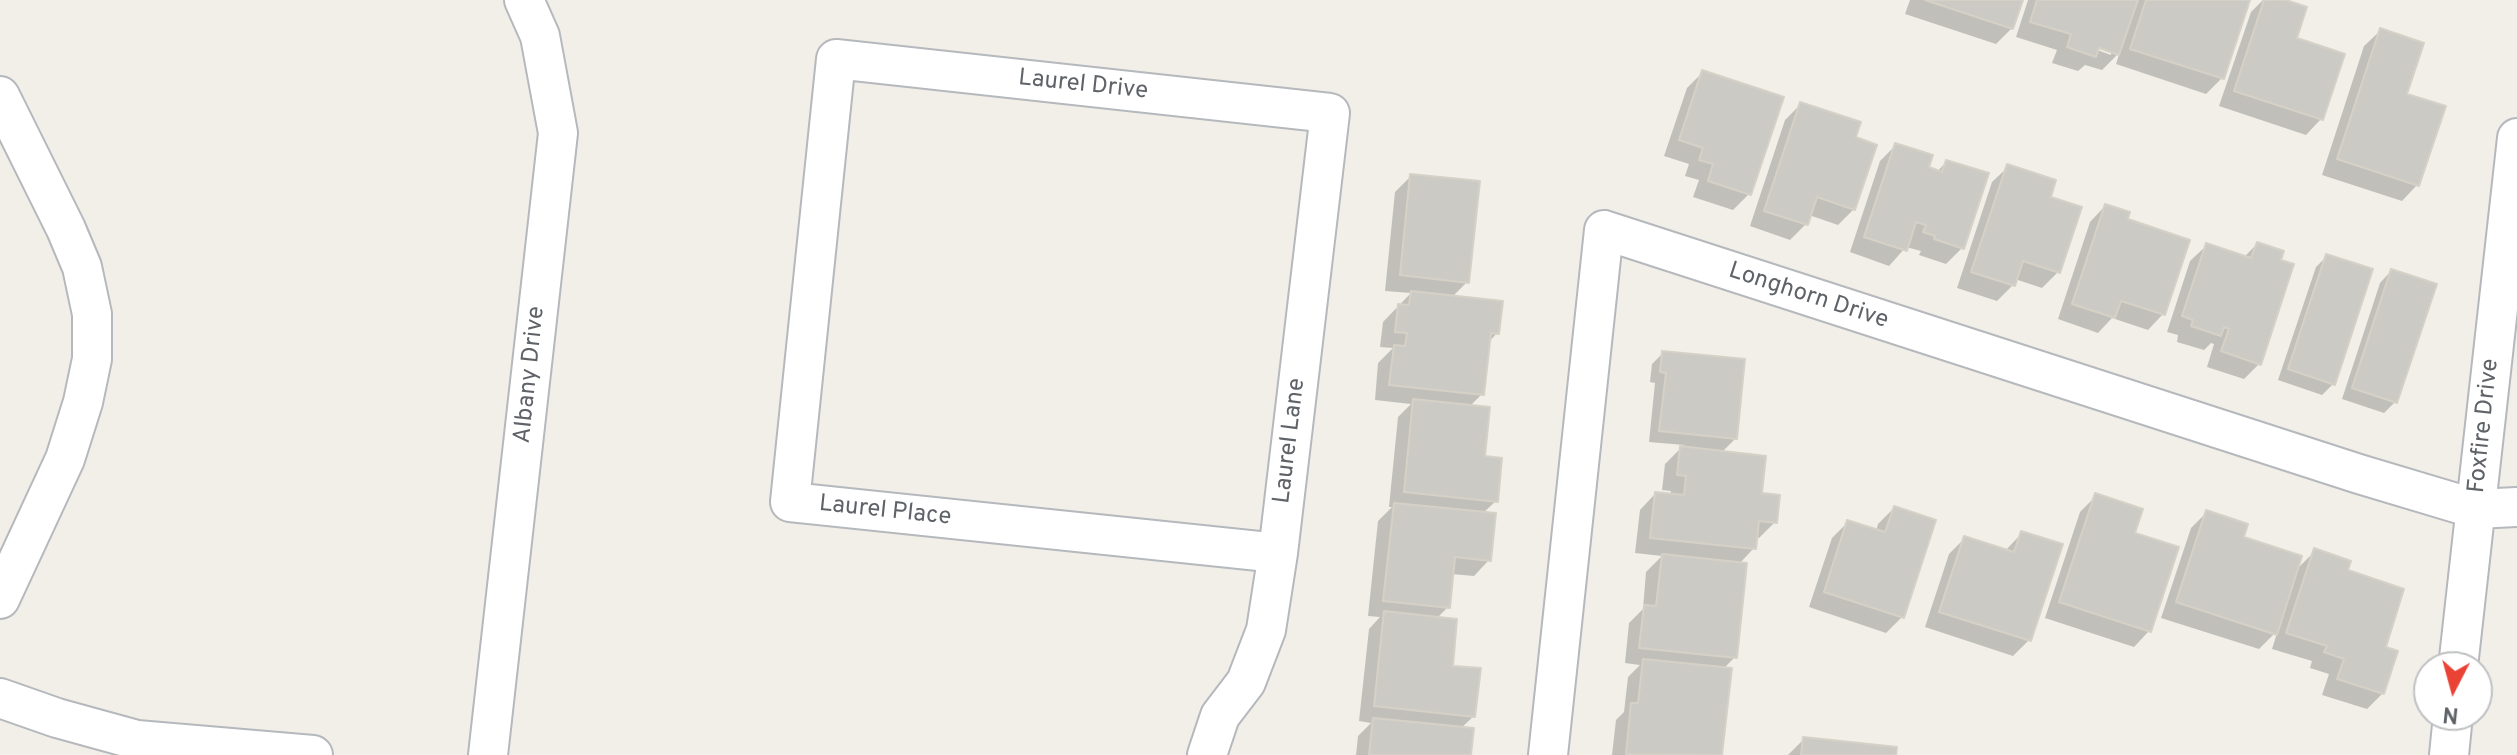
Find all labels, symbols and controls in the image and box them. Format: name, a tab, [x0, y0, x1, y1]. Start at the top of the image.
street label: Laurel Drive	[1017, 65, 1149, 107]
street label: Longhorn Drive	[1724, 258, 1892, 336]
street label: Albany Drive	[509, 305, 553, 445]
street label: Foxfire Drive	[2464, 357, 2506, 495]
street label: Laurel Lane	[1269, 377, 1313, 505]
street label: Laurel Place	[817, 491, 953, 533]
north arrow	[2413, 651, 2493, 731]
text: N	[2441, 699, 2460, 728]

